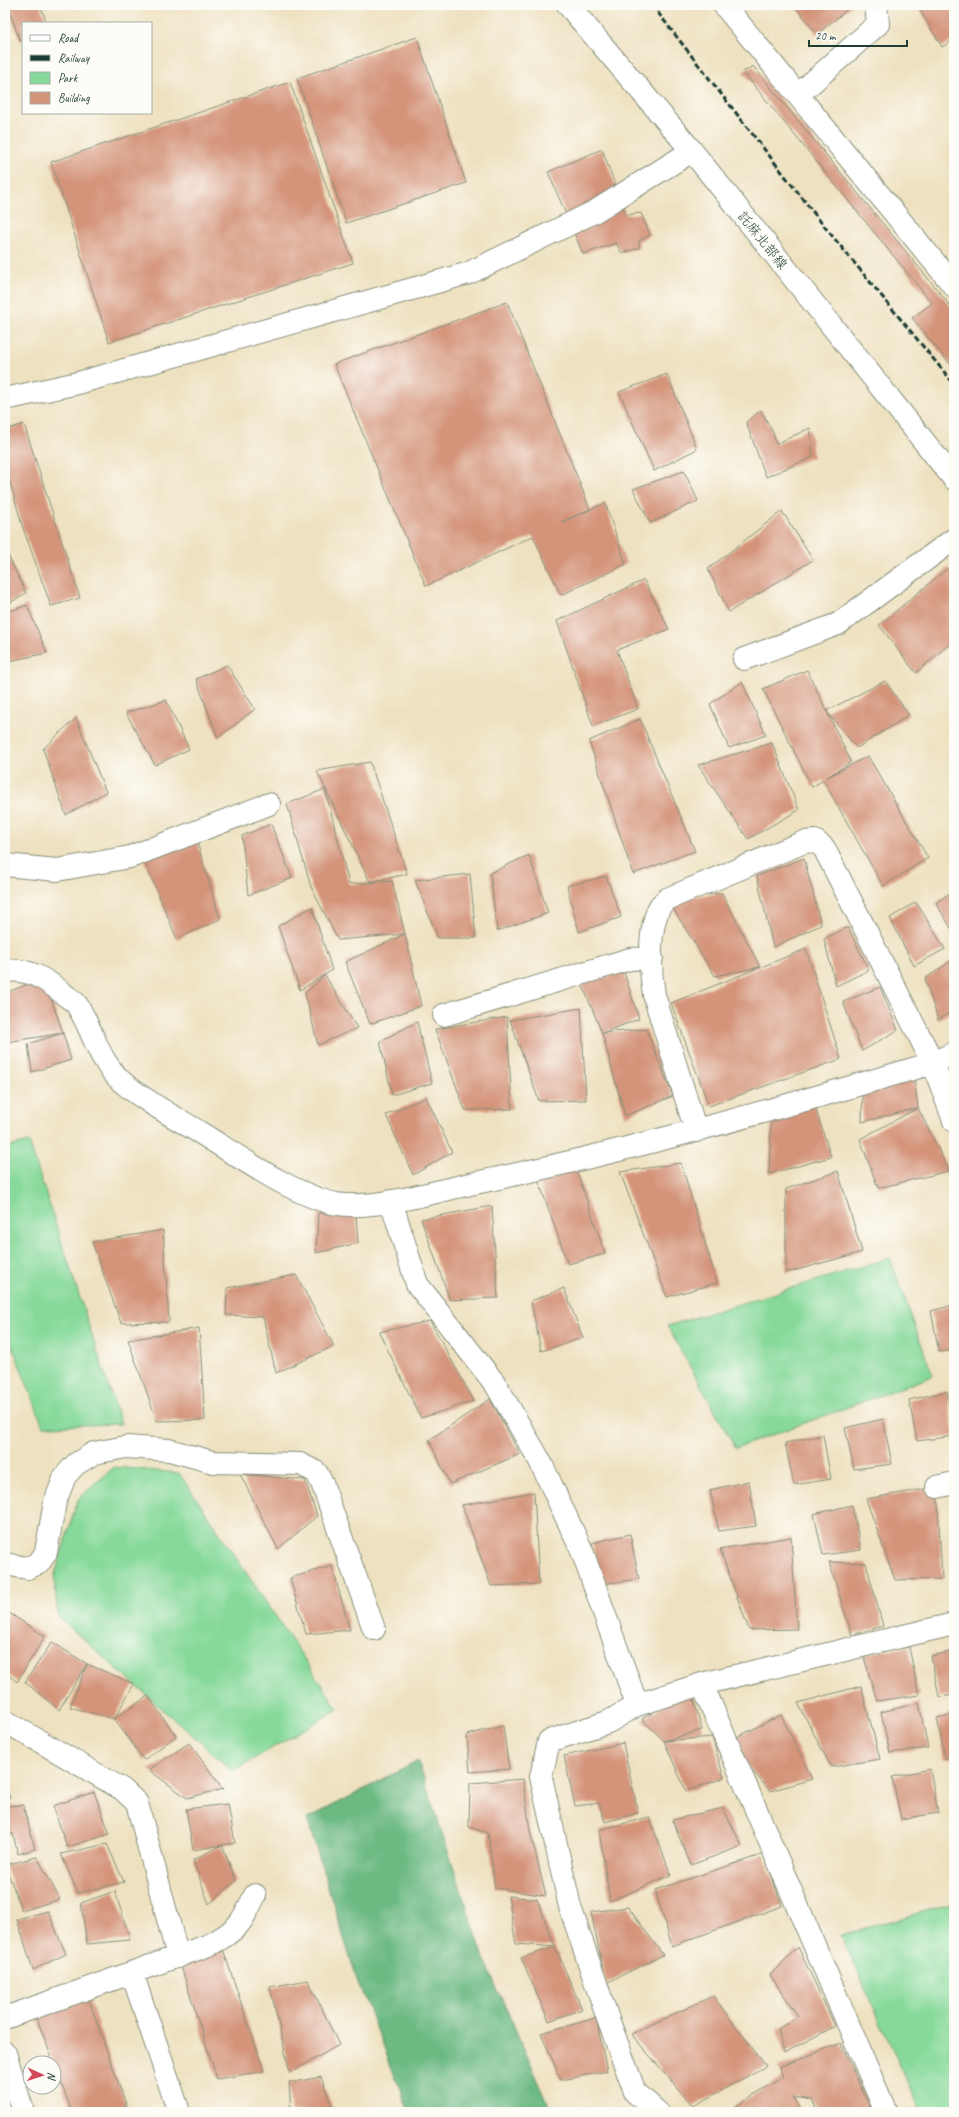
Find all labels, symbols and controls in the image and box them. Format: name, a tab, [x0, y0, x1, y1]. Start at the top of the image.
legend	[22, 22, 152, 114]
scale bar	[809, 22, 907, 48]
text: 20 m	[815, 28, 837, 44]
text: Road	[58, 30, 80, 46]
text: Railway	[58, 50, 90, 66]
text: Park	[58, 70, 79, 86]
text: Building	[58, 90, 90, 106]
street label: 託麻北部線	[734, 208, 791, 273]
north arrow	[22, 2055, 62, 2095]
text: N	[45, 2072, 59, 2081]

